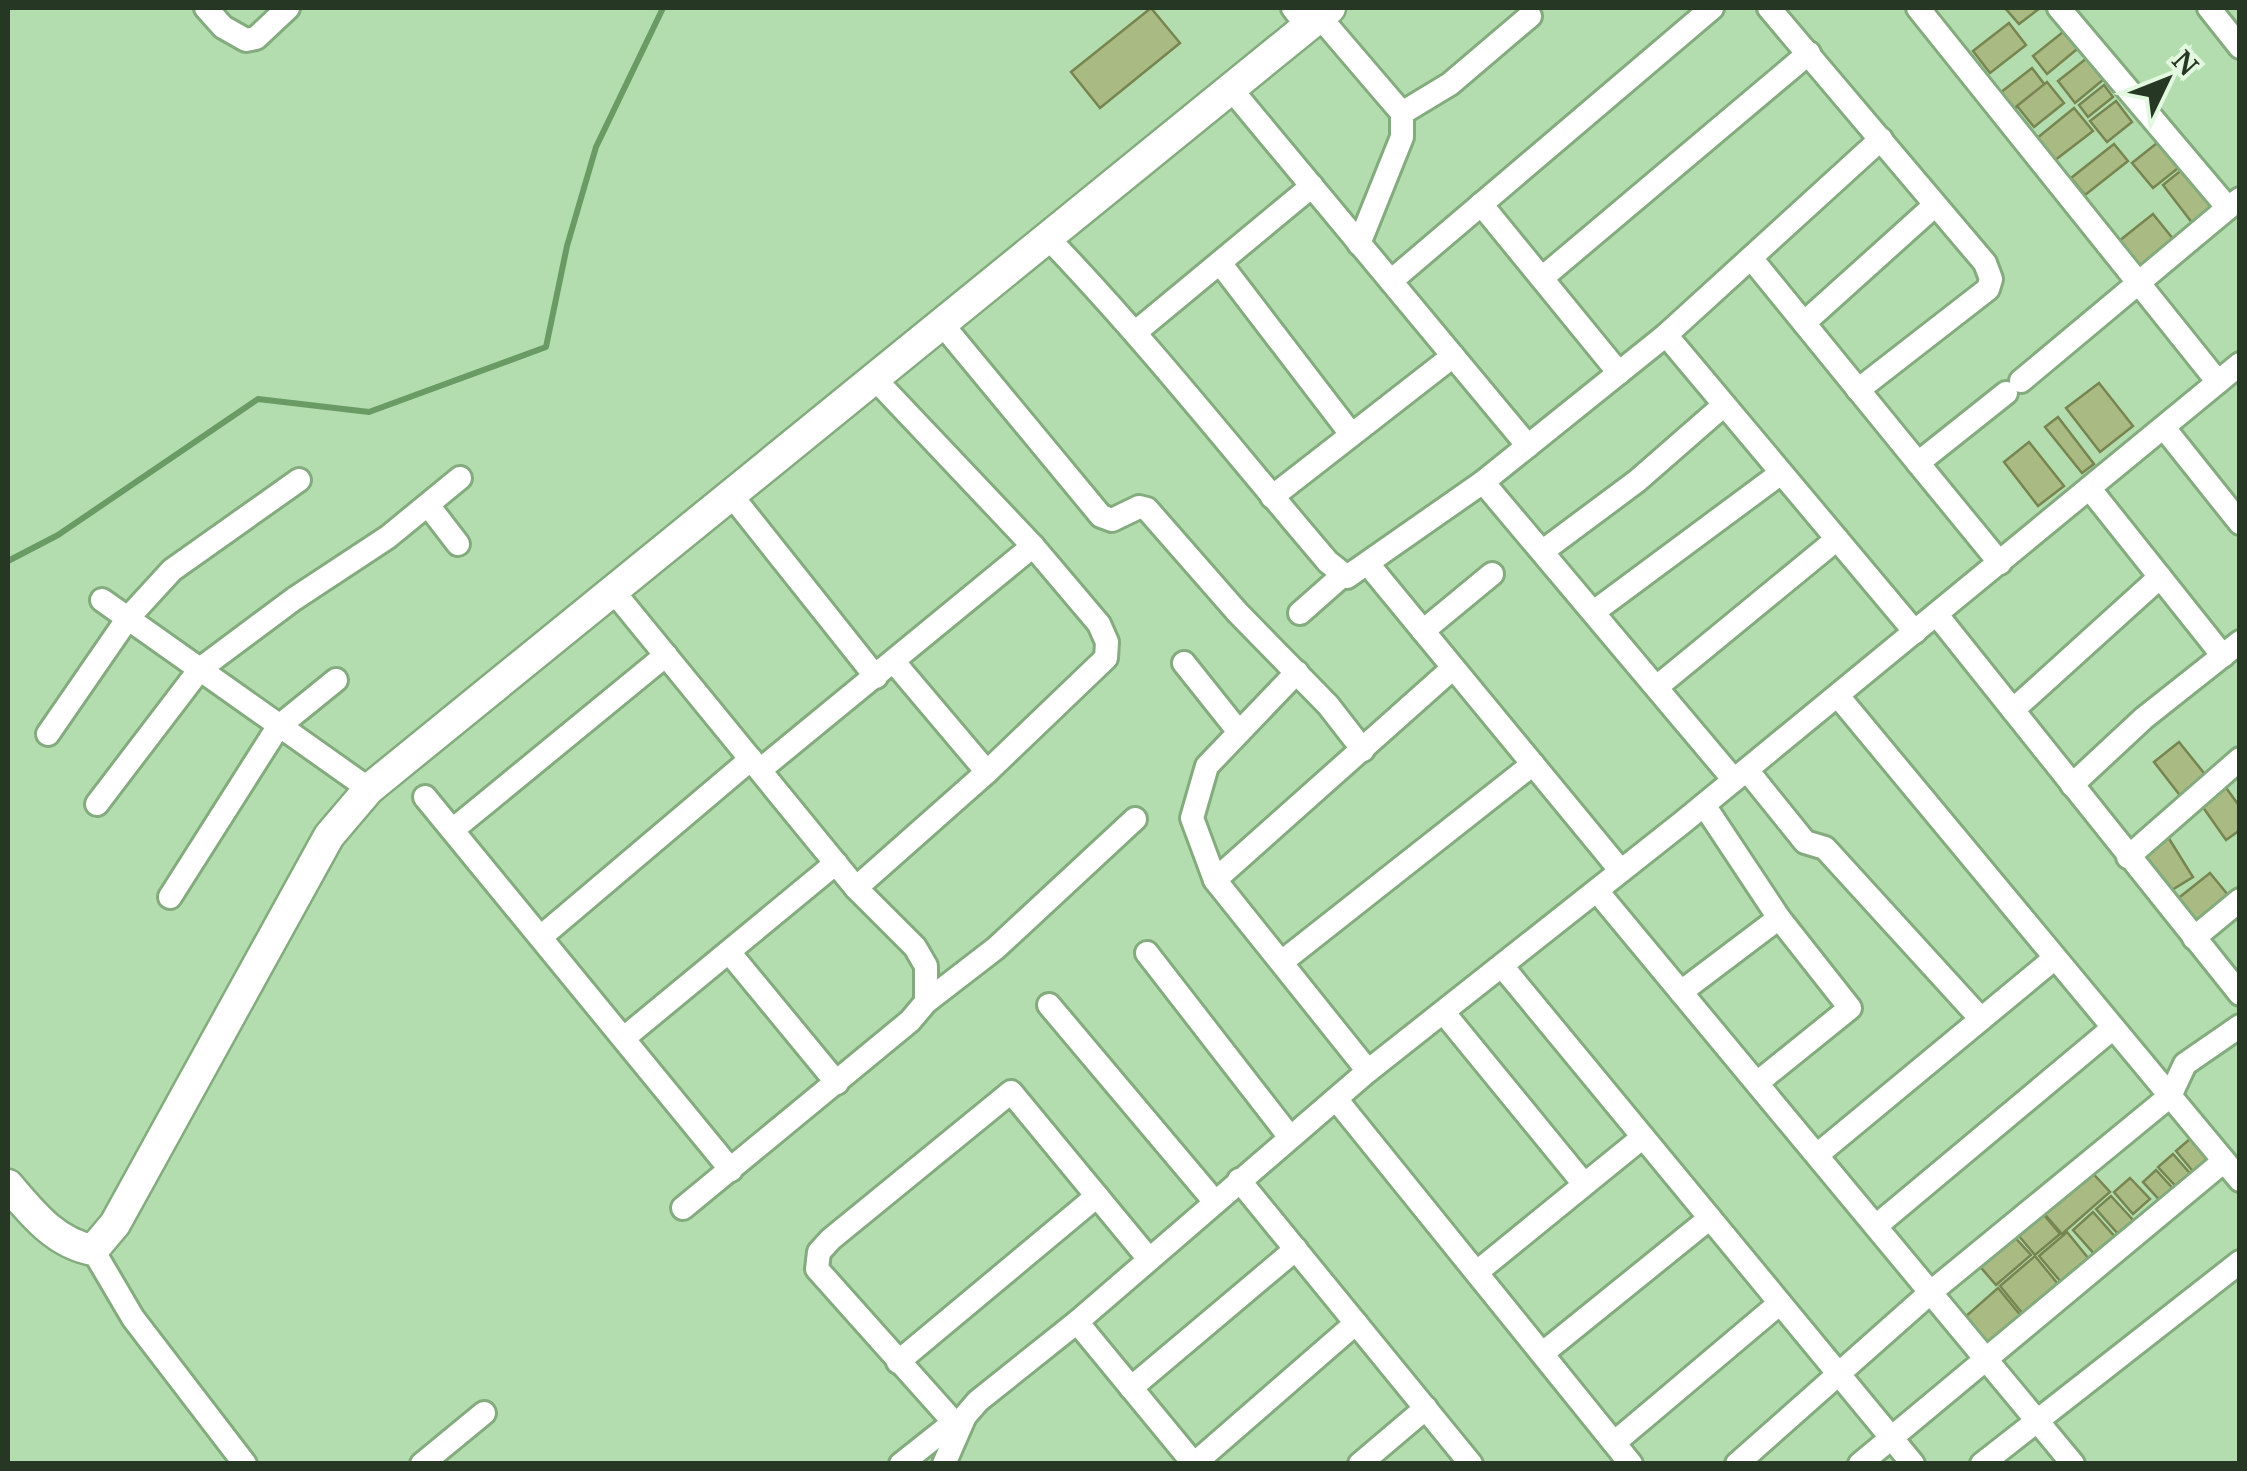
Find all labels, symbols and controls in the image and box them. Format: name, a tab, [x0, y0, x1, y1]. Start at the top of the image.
north arrow	[2117, 30, 2217, 130]
text: N	[2165, 41, 2207, 83]

